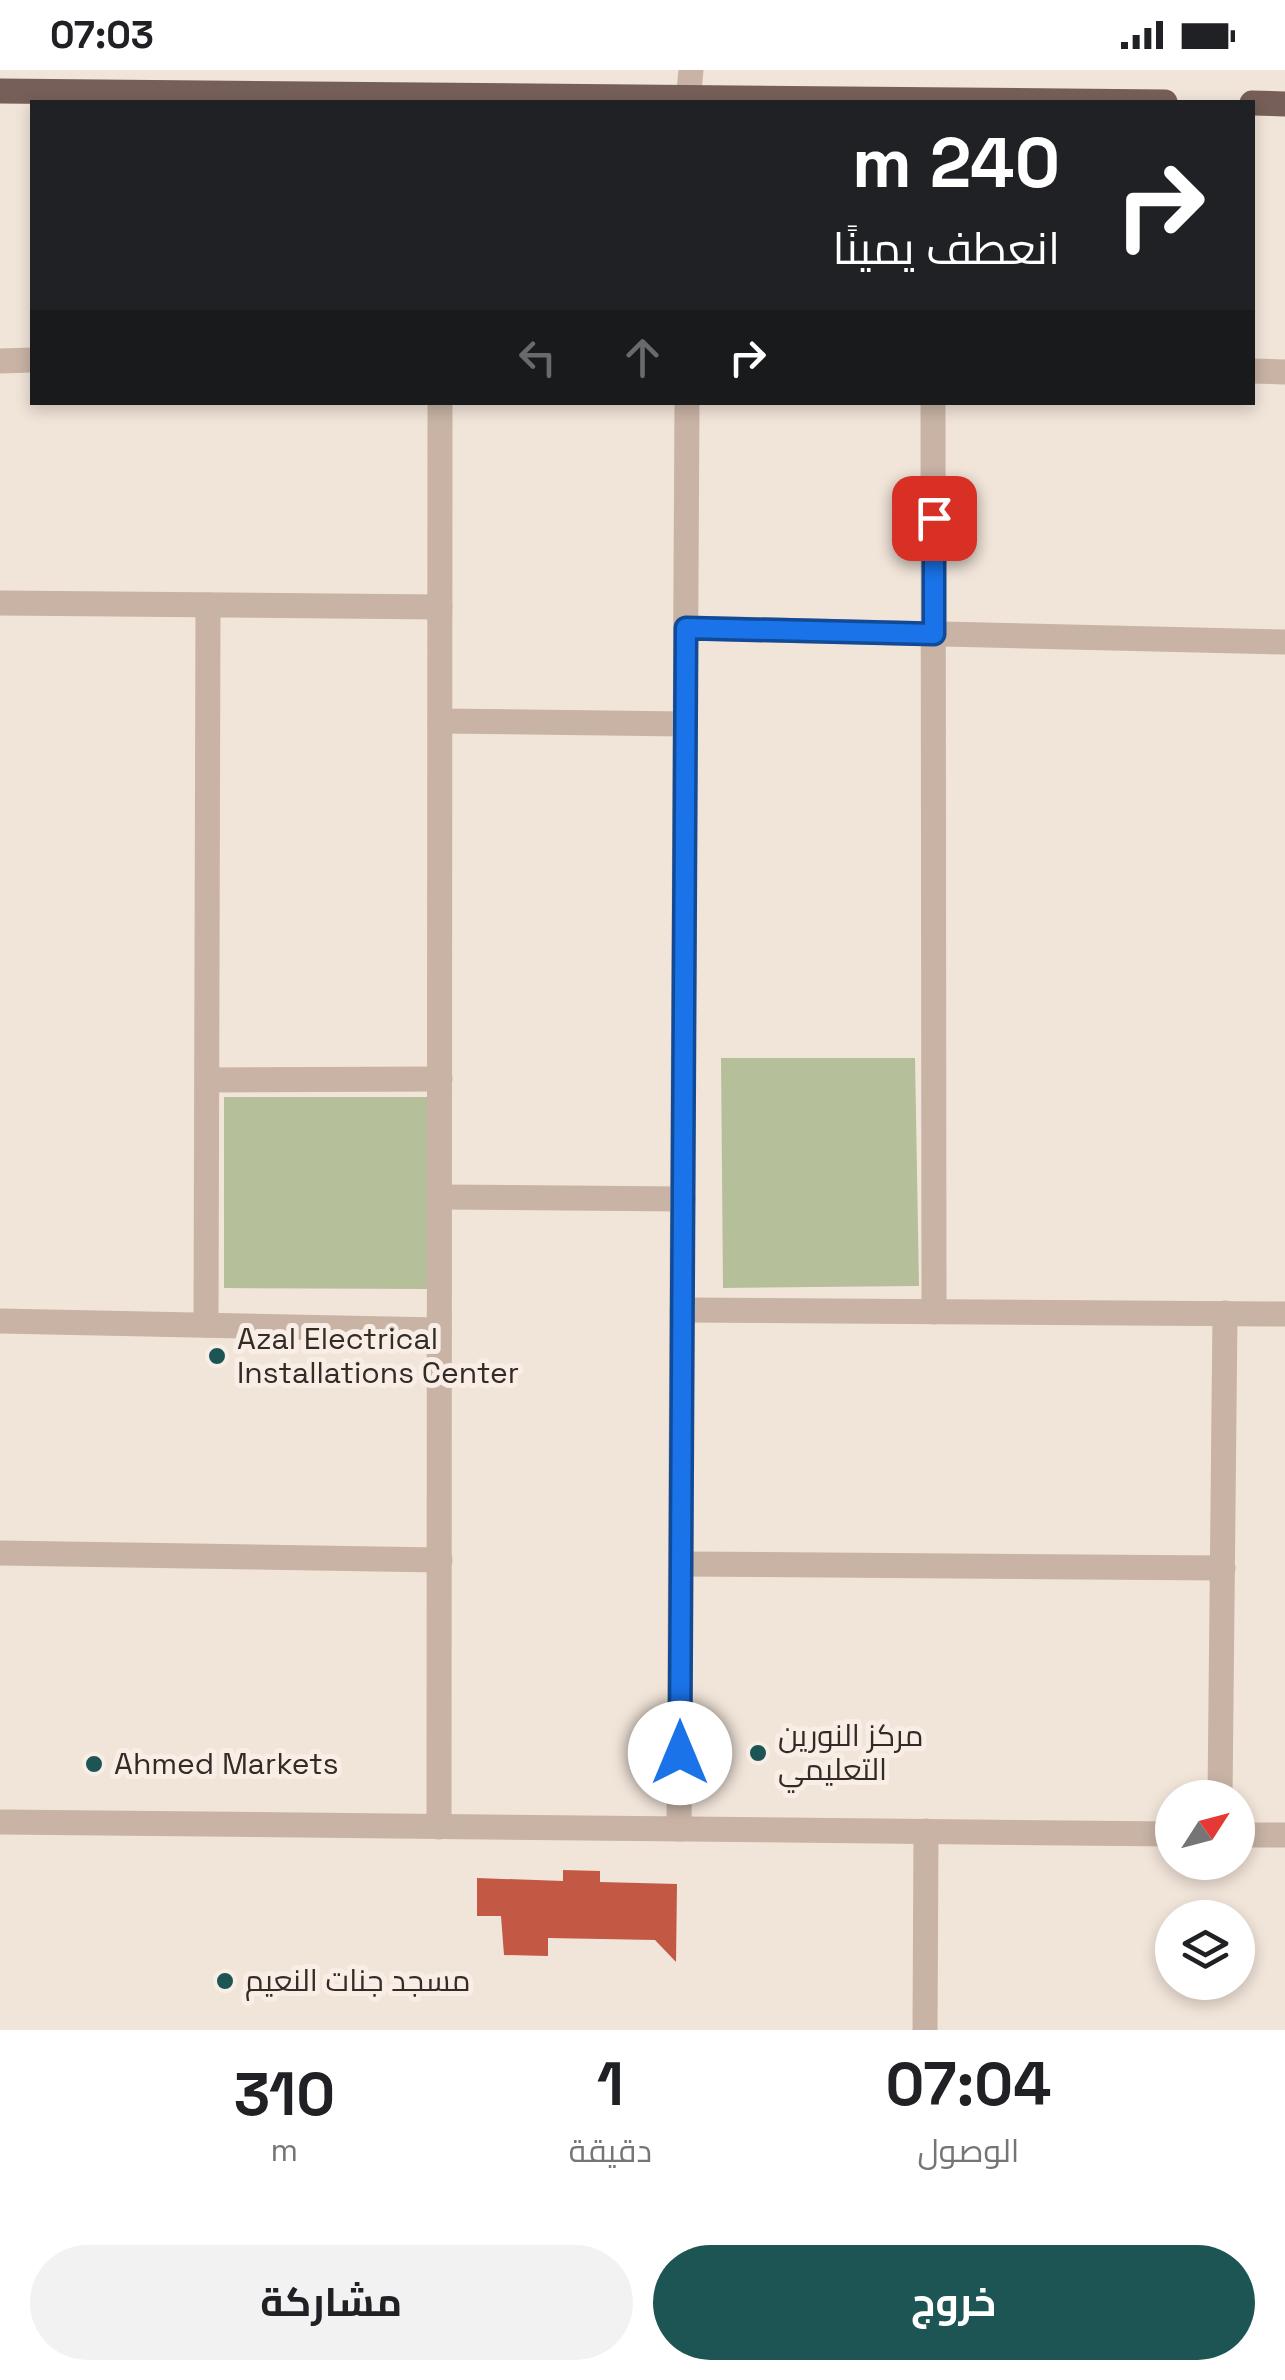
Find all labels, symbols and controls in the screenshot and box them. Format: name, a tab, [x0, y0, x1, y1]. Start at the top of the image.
text: 07:03	[50, 11, 154, 59]
text: 240 m	[852, 118, 1060, 207]
icon: right	[1095, 140, 1225, 270]
text: انعطف يمينًا	[832, 220, 1060, 277]
icon: left	[510, 330, 565, 385]
icon: ahead	[615, 330, 670, 385]
icon: right	[720, 330, 775, 385]
pin	[892, 476, 977, 561]
icon: arrive	[907, 491, 962, 546]
place label: Azal Electrical Installations Center	[237, 1319, 519, 1392]
marker: Azal Electrical Installations Center	[206, 1345, 228, 1367]
position arrow	[628, 1701, 732, 1805]
place label: مركز النورين التعليمي	[778, 1716, 923, 1793]
marker: مركز النورين التعليمي	[747, 1742, 769, 1764]
place label: Ahmed Markets	[114, 1744, 339, 1783]
marker: Ahmed Markets	[83, 1753, 105, 1775]
north arrow	[1155, 1780, 1255, 1880]
map controls	[1155, 1780, 1255, 2000]
button: layers	[1155, 1900, 1255, 2000]
place label: مسجد جنات النعيم	[245, 1961, 470, 2001]
marker: مسجد جنات النعيم	[214, 1970, 236, 1992]
text: 1	[597, 2046, 624, 2123]
text: 07:04	[886, 2046, 1051, 2123]
text: 310	[234, 2056, 335, 2133]
text: m	[271, 2130, 298, 2170]
text: دقيقة	[569, 2131, 652, 2171]
text: الوصول	[917, 2131, 1019, 2171]
button: مشاركة	[30, 2245, 633, 2360]
button: خروج	[653, 2245, 1255, 2360]

